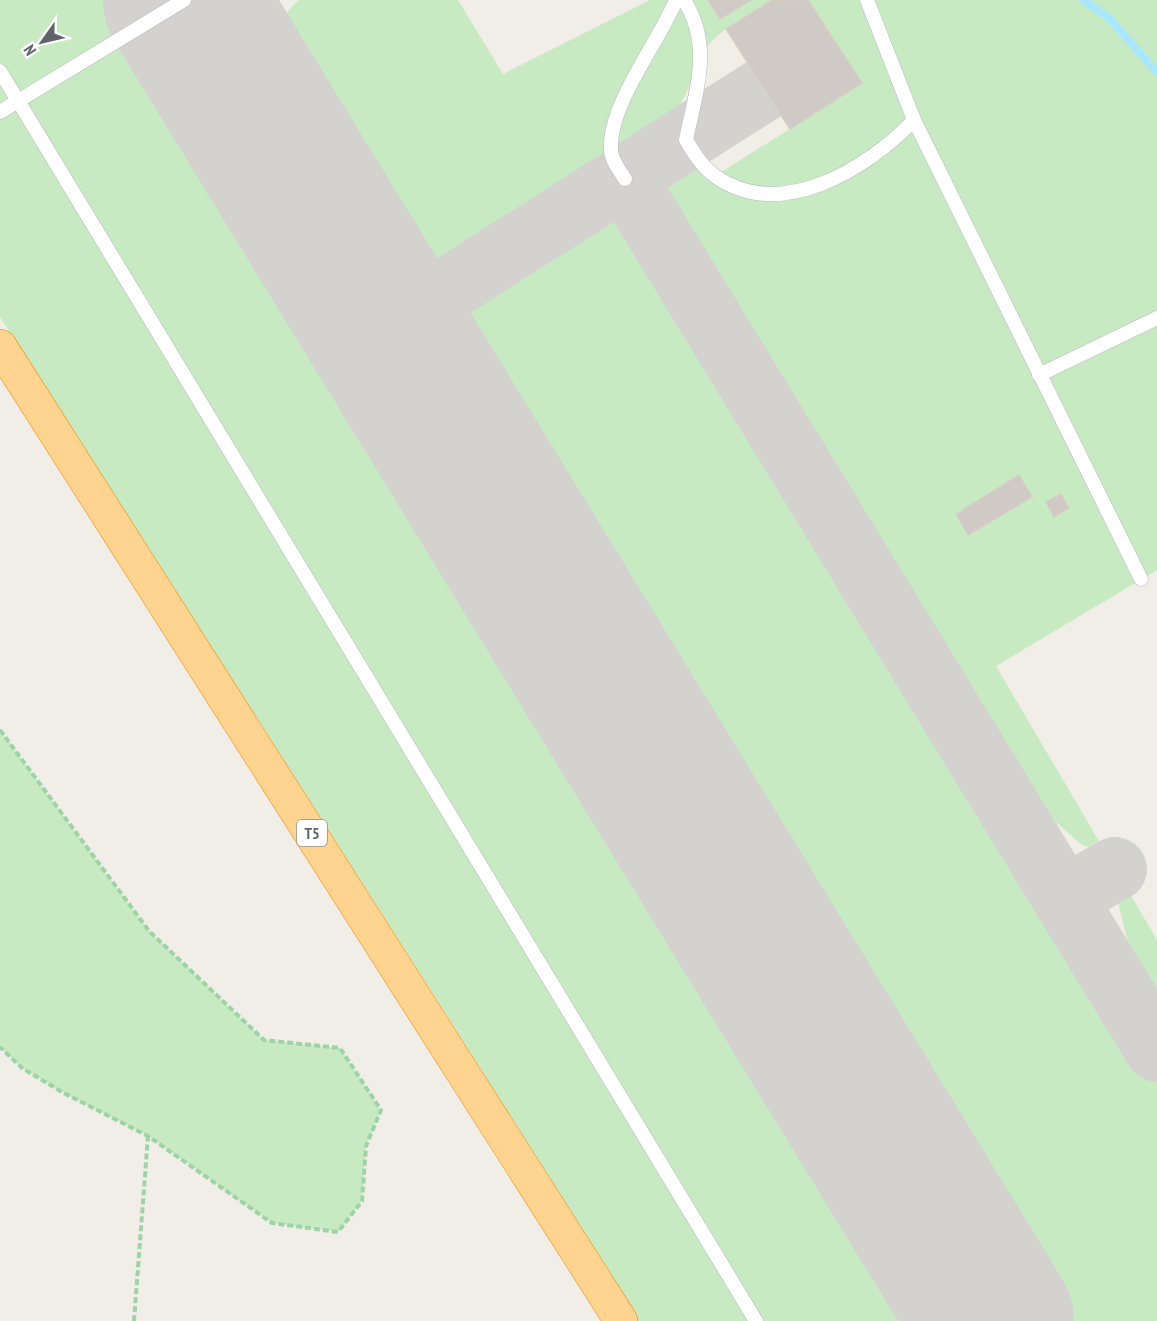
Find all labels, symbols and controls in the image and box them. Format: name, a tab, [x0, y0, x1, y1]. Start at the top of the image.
north arrow	[12, 12, 72, 72]
text: N	[19, 41, 40, 60]
road number: T5	[297, 820, 327, 846]

